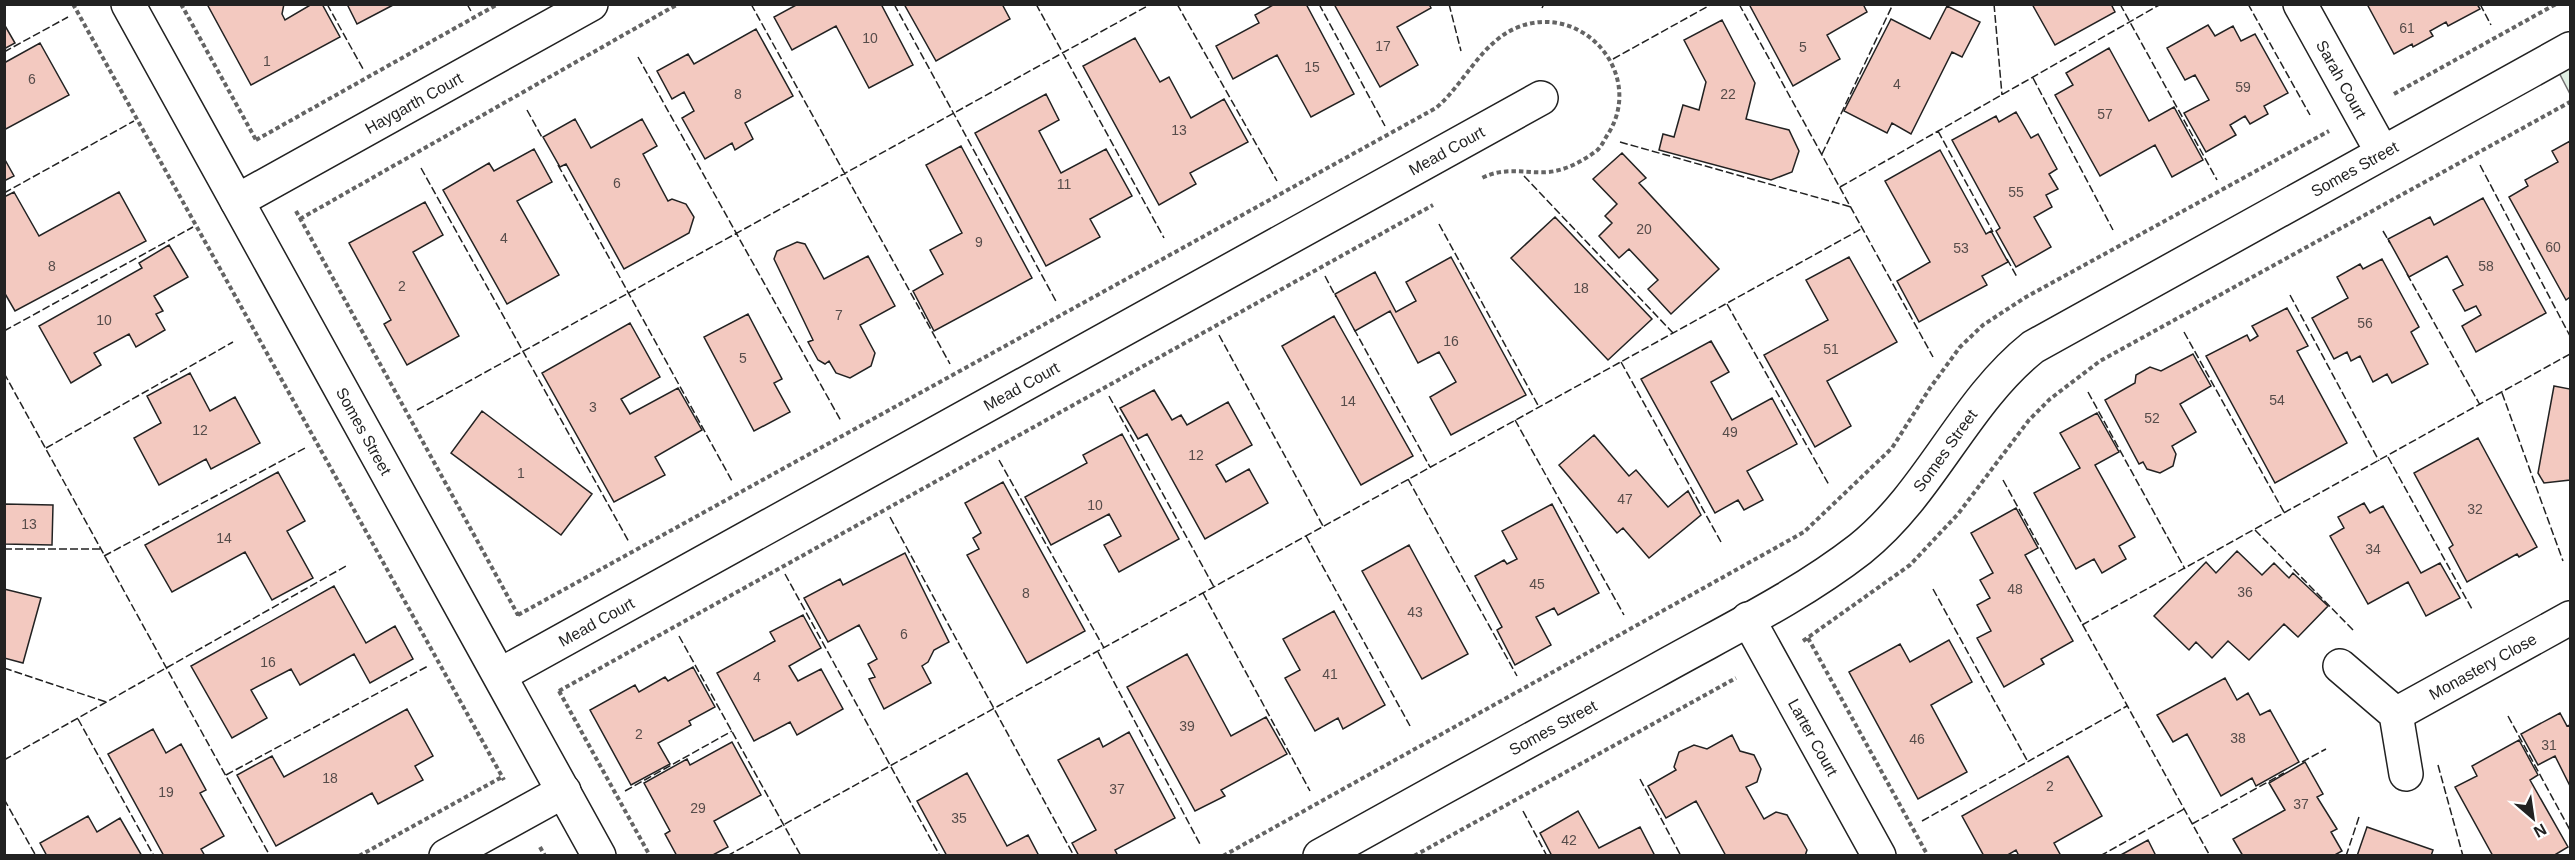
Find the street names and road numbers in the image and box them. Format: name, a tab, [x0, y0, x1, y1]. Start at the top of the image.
street label: Sarah Court	[2313, 37, 2370, 122]
street label: Haygarth Court	[362, 69, 466, 137]
street label: Mead Court	[1406, 122, 1488, 178]
street label: Somes Street	[2308, 137, 2401, 200]
street label: Mead Court	[981, 358, 1062, 414]
street label: Somes Street	[333, 385, 395, 478]
street label: Somes Street	[1910, 406, 1980, 495]
street label: Mead Court	[556, 594, 637, 649]
street label: Monastery Close	[2426, 630, 2539, 703]
street label: Somes Street	[1506, 696, 1600, 758]
street label: Larter Court	[1785, 696, 1842, 779]

